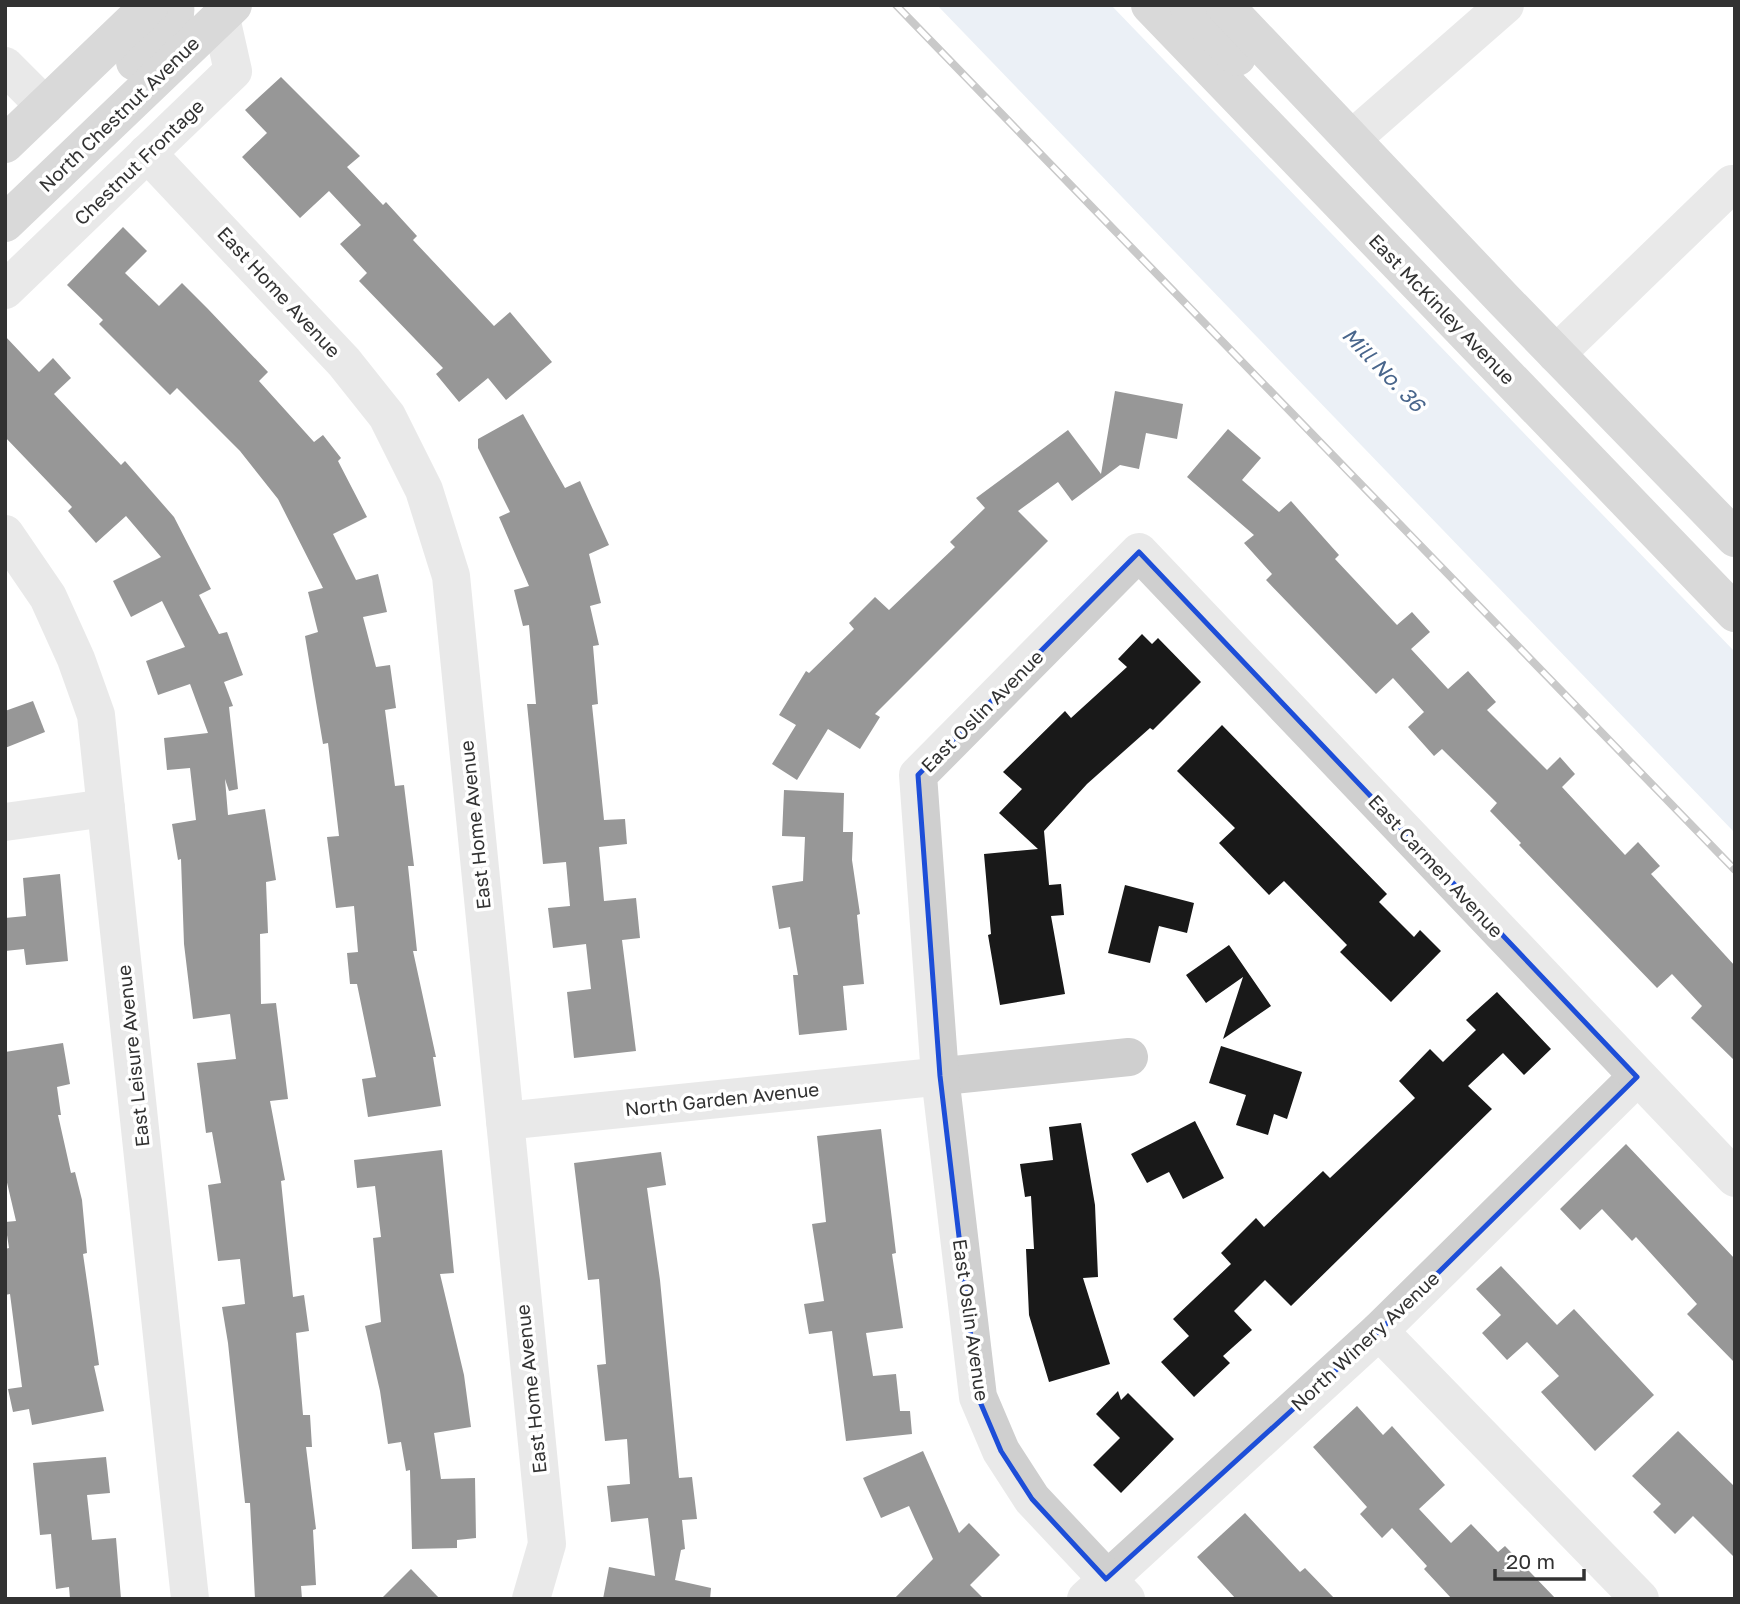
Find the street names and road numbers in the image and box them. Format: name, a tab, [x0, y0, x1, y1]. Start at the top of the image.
street label: North Chestnut Avenue	[34, 31, 203, 196]
street label: Chestnut Frontage	[69, 94, 208, 229]
street label: East Home Avenue	[213, 222, 346, 362]
street label: East McKinley Avenue	[1365, 229, 1520, 389]
street label: East Oslin Avenue	[916, 645, 1048, 777]
street label: East Home Avenue	[454, 739, 495, 911]
street label: East Carmen Avenue	[1364, 789, 1509, 942]
street label: East Leisure Avenue	[112, 964, 154, 1148]
street label: North Garden Avenue	[624, 1077, 820, 1120]
street label: East Oslin Avenue	[949, 1237, 994, 1402]
street label: North Winery Avenue	[1286, 1266, 1444, 1415]
street label: East Home Avenue	[510, 1303, 551, 1475]

